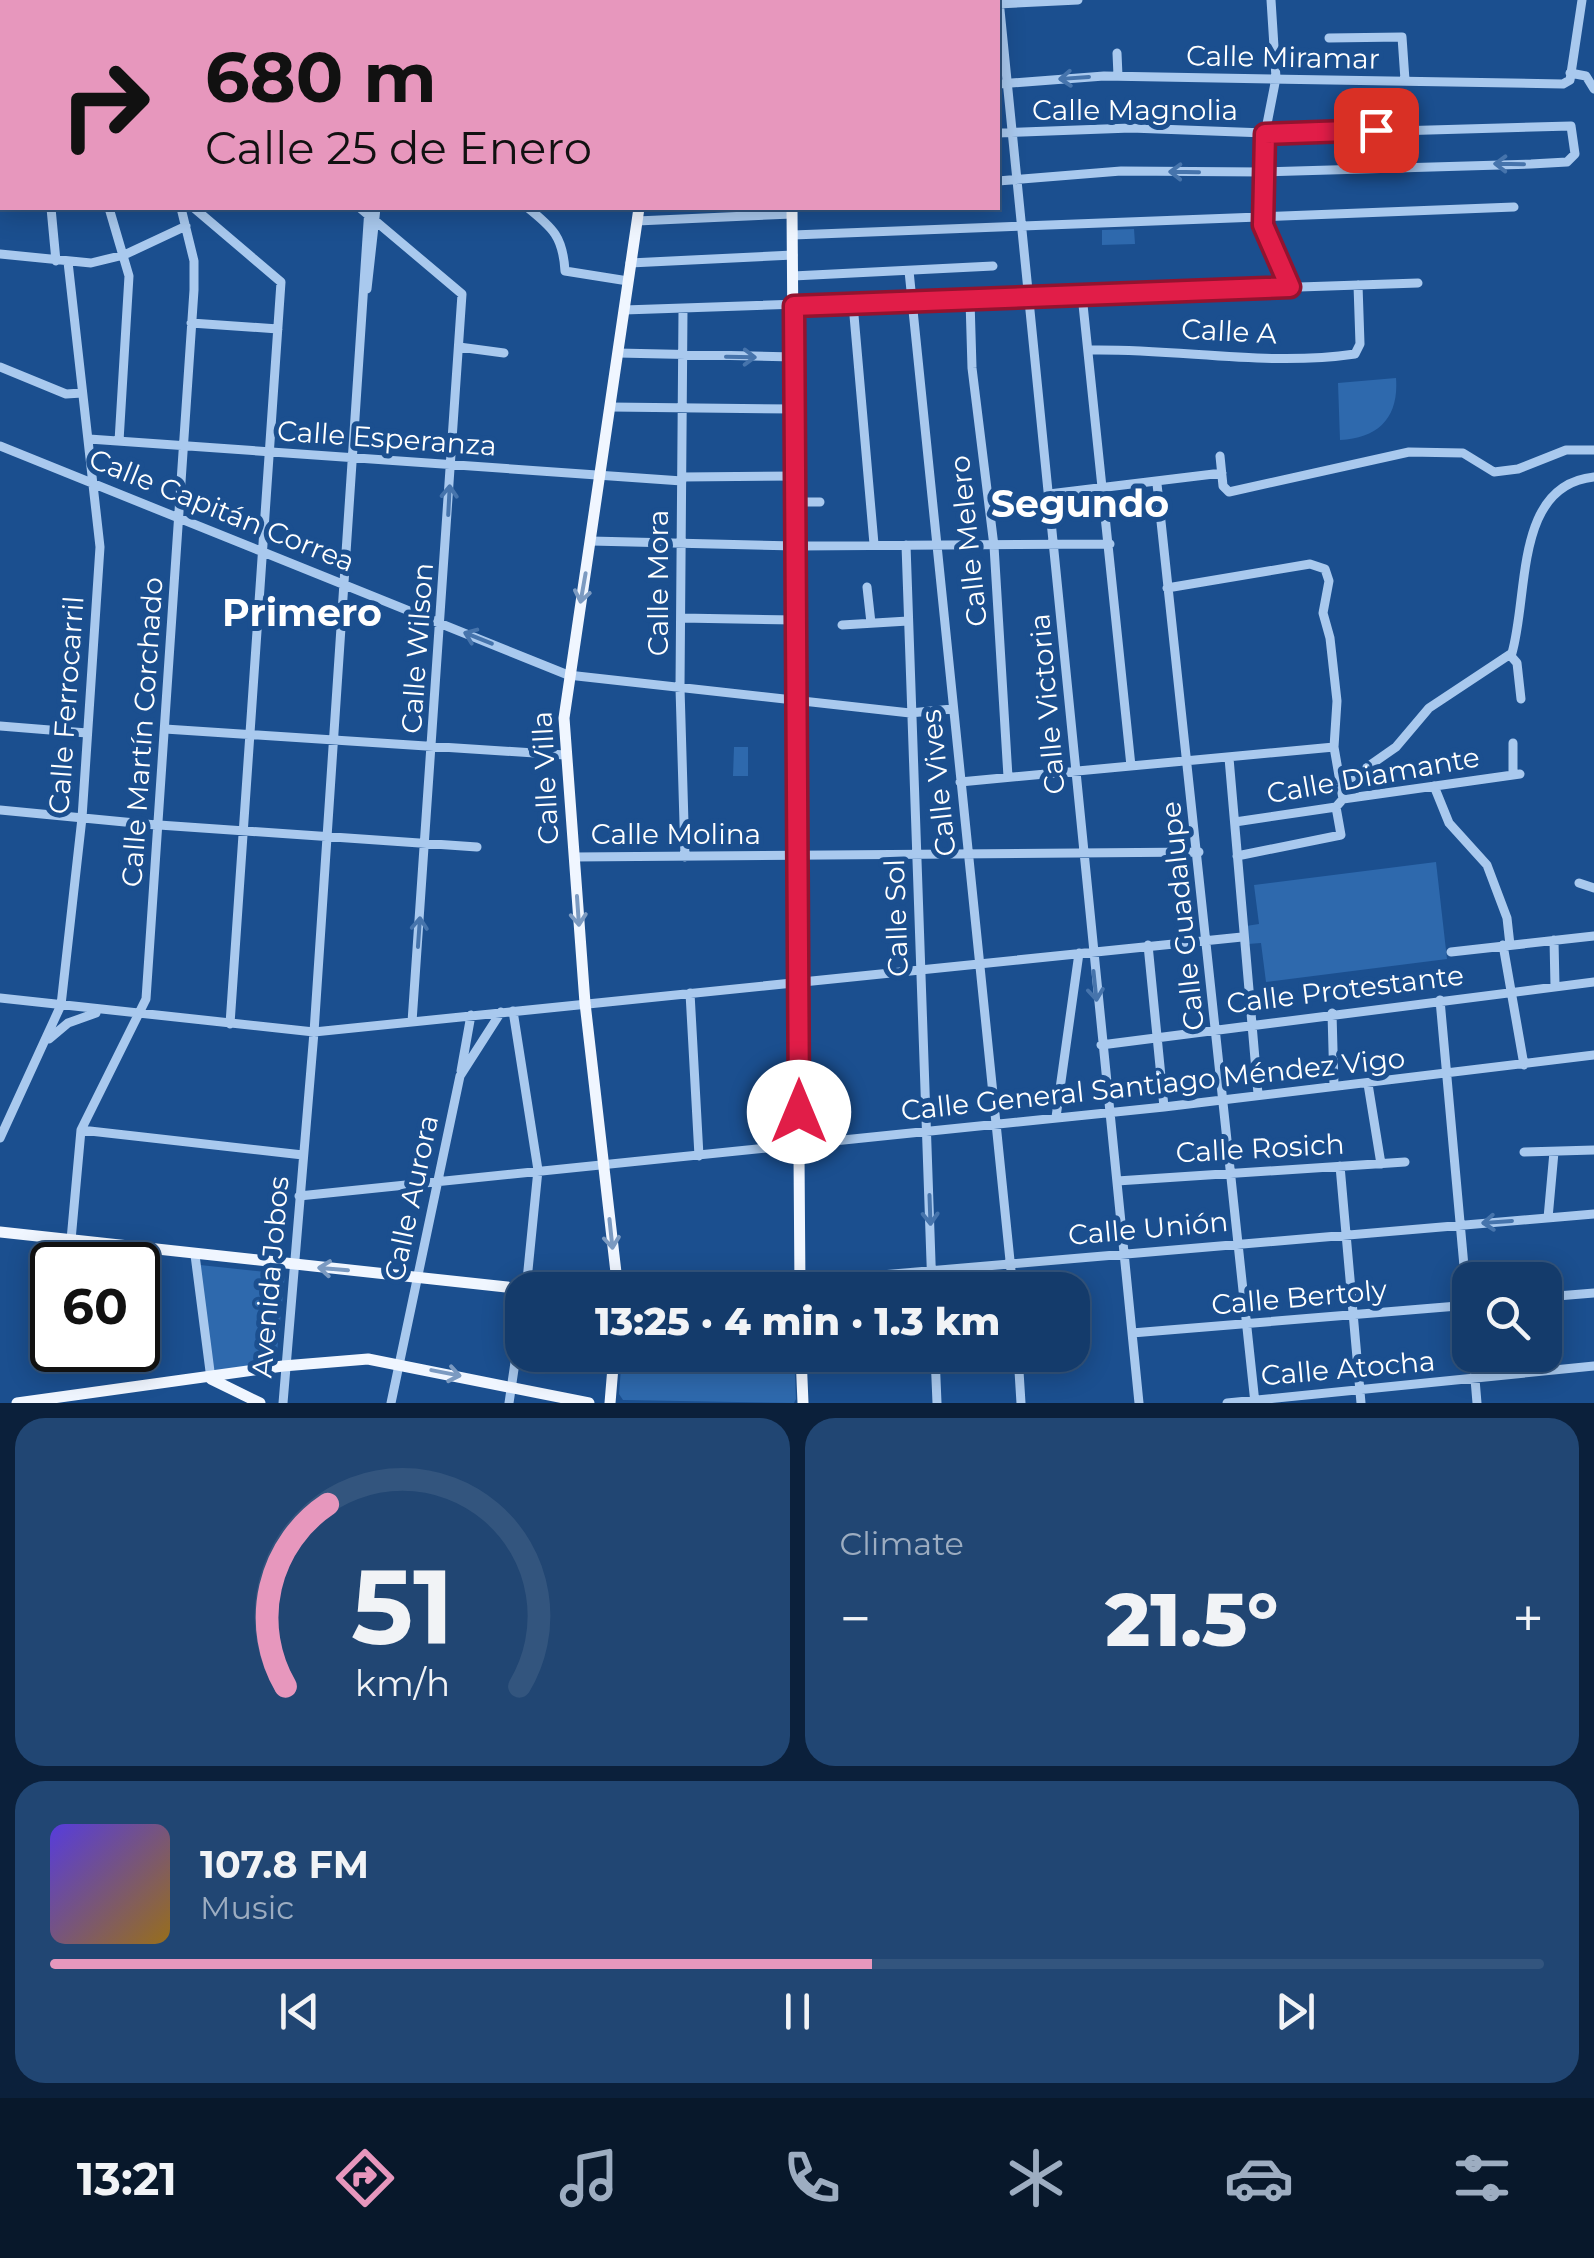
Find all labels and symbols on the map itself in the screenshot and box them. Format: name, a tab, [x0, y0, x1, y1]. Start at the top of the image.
street label: Calle Miramar	[1186, 38, 1380, 76]
one-way arrow	[1059, 69, 1091, 88]
pin	[1334, 88, 1419, 173]
street label: Calle Magnolia	[1032, 93, 1238, 127]
one-way arrow	[1494, 154, 1526, 173]
one-way arrow	[1169, 162, 1201, 181]
street label: Calle A	[1180, 312, 1279, 351]
one-way arrow	[725, 347, 757, 366]
street label: Calle Esperanza	[276, 413, 498, 463]
street label: Calle Capitán Correa	[84, 441, 360, 579]
street label: Calle Melero	[942, 454, 994, 628]
district label: Segundo	[991, 480, 1169, 527]
one-way arrow	[440, 485, 459, 517]
street label: Calle Mora	[641, 510, 675, 656]
street label: Calle Wilson	[394, 561, 440, 735]
one-way arrow	[573, 571, 592, 603]
street label: Calle Martín Corchado	[114, 576, 170, 888]
district label: Primero	[222, 589, 382, 636]
street label: Calle Ferrocarril	[41, 595, 91, 815]
street label: Calle Victoria	[1022, 612, 1072, 796]
one-way arrow	[463, 628, 494, 646]
street label: Calle Vives	[913, 708, 963, 858]
street label: Calle Villa	[525, 710, 565, 846]
street label: Calle Diamante	[1264, 740, 1482, 810]
street label: Calle Guadalupe	[1153, 800, 1211, 1032]
street label: Calle Molina	[591, 817, 761, 851]
street label: Calle Sol	[877, 859, 915, 977]
one-way arrow	[568, 894, 587, 926]
one-way arrow	[409, 916, 428, 949]
street label: Calle Protestante	[1224, 958, 1466, 1020]
one-way arrow	[1086, 970, 1105, 1002]
street label: Calle General Santiago Méndez Vigo	[899, 1041, 1407, 1127]
position arrow	[747, 1060, 851, 1164]
street label: Calle Aurora	[377, 1112, 445, 1284]
street label: Calle Rosich	[1175, 1127, 1345, 1169]
street label: Avenida Jobos	[244, 1175, 296, 1379]
one-way arrow	[920, 1193, 939, 1225]
street label: Calle Unión	[1067, 1204, 1229, 1252]
one-way arrow	[1481, 1212, 1513, 1231]
one-way arrow	[602, 1217, 621, 1249]
speed limit sign: 60	[30, 1242, 160, 1372]
one-way arrow	[317, 1259, 349, 1278]
street label: Calle Bertoly	[1210, 1272, 1389, 1322]
street label: Calle Atocha	[1259, 1343, 1437, 1393]
one-way arrow	[429, 1365, 461, 1384]

